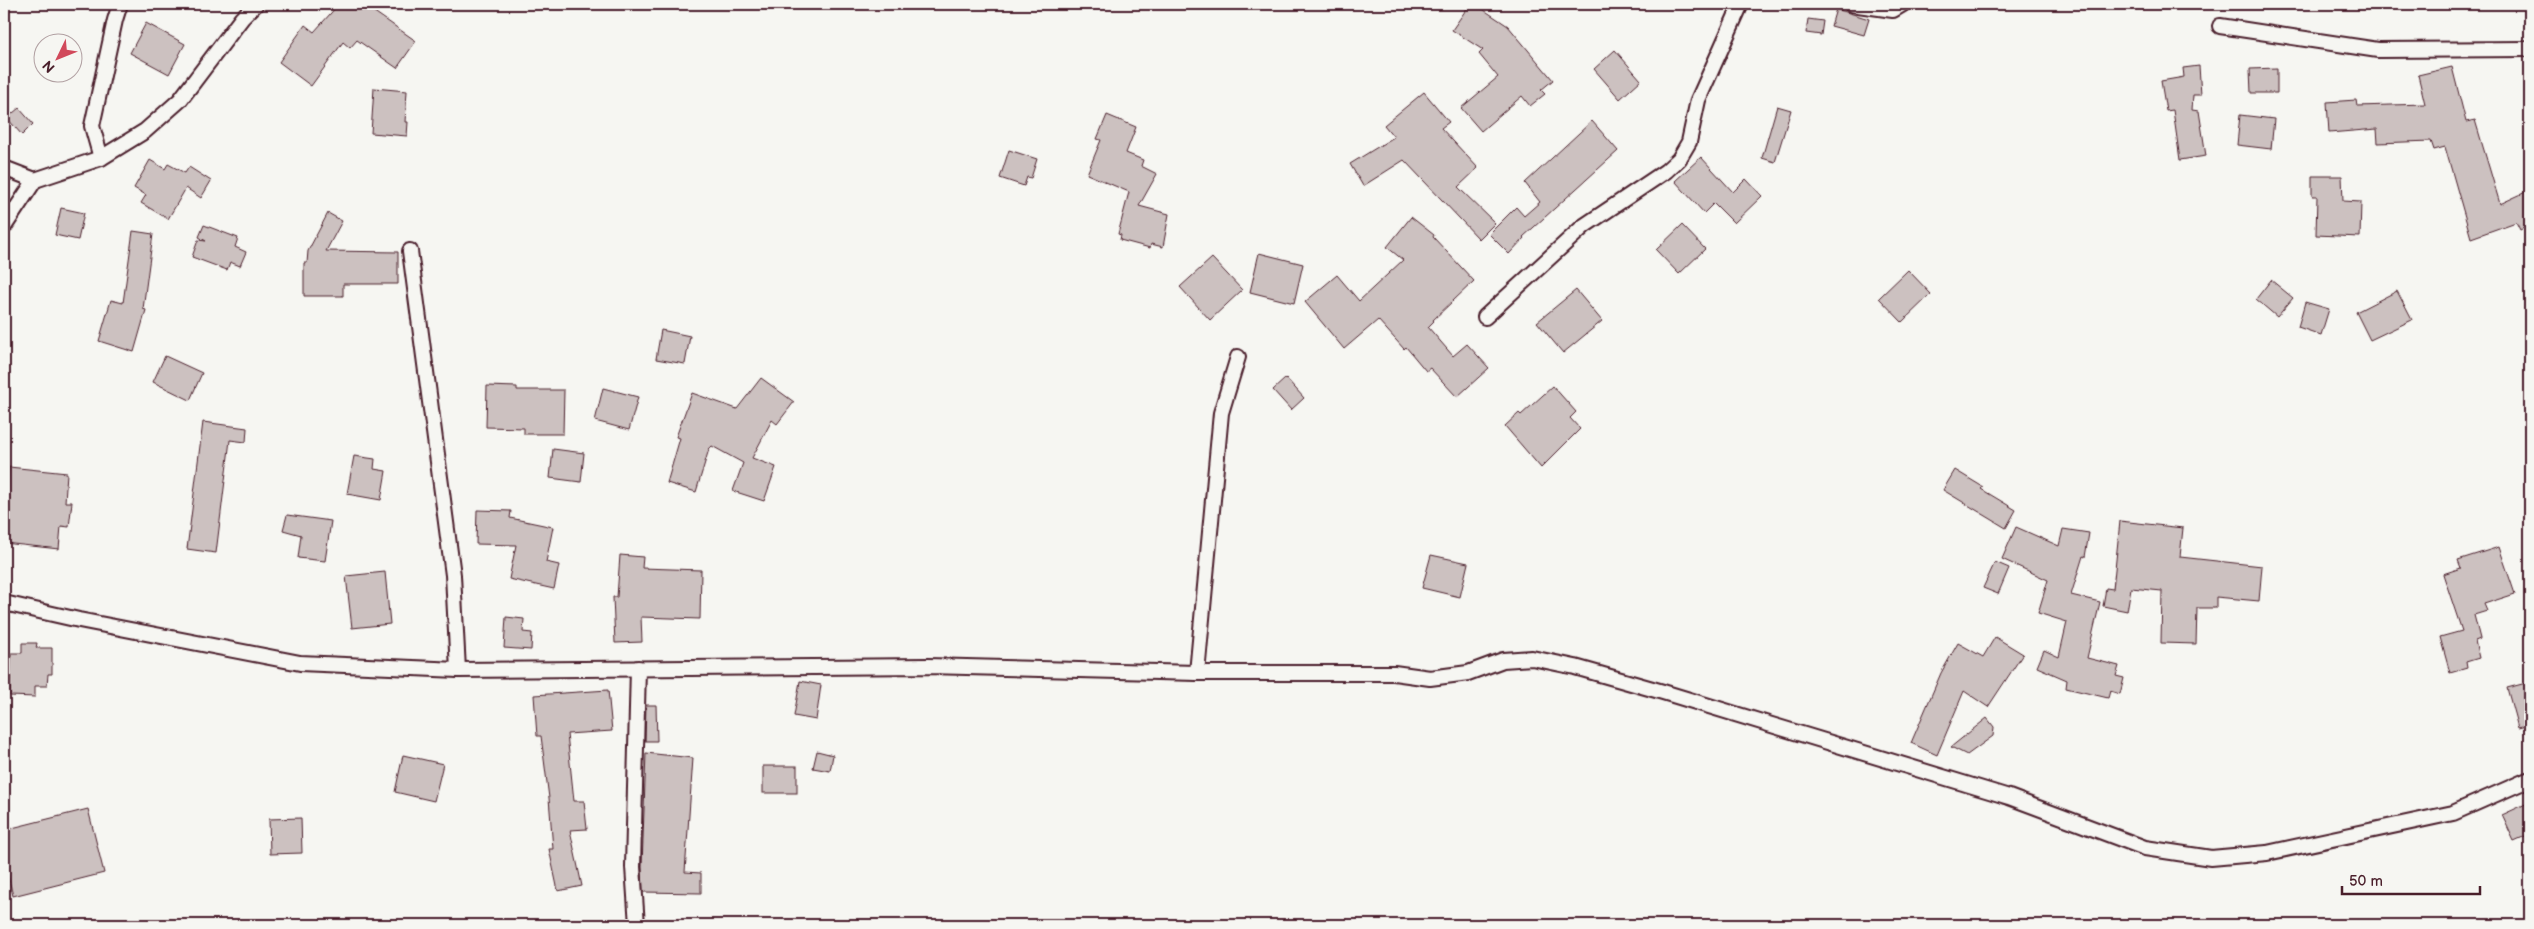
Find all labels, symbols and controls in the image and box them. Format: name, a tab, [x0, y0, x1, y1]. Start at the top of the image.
north arrow	[32, 32, 82, 82]
text: N	[39, 57, 59, 76]
scale bar	[2342, 864, 2479, 896]
text: 50 m	[2349, 872, 2383, 891]

